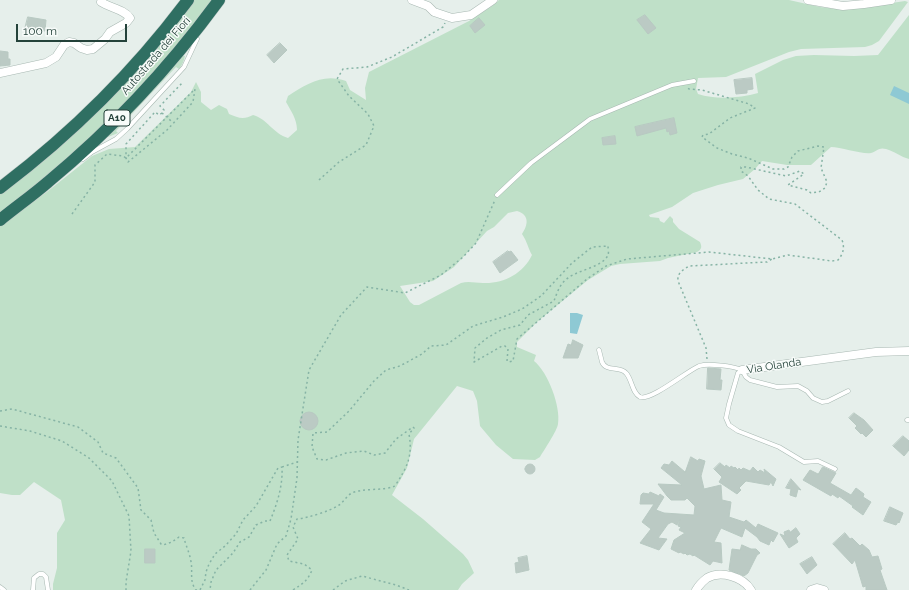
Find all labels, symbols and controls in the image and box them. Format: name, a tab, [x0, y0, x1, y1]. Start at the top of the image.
street label: Autostrada dei Fiori	[119, 14, 193, 98]
scale bar	[18, 16, 129, 42]
text: 100 m	[23, 24, 57, 38]
road number: A10	[104, 110, 130, 126]
street label: Via Olanda	[746, 355, 802, 377]

